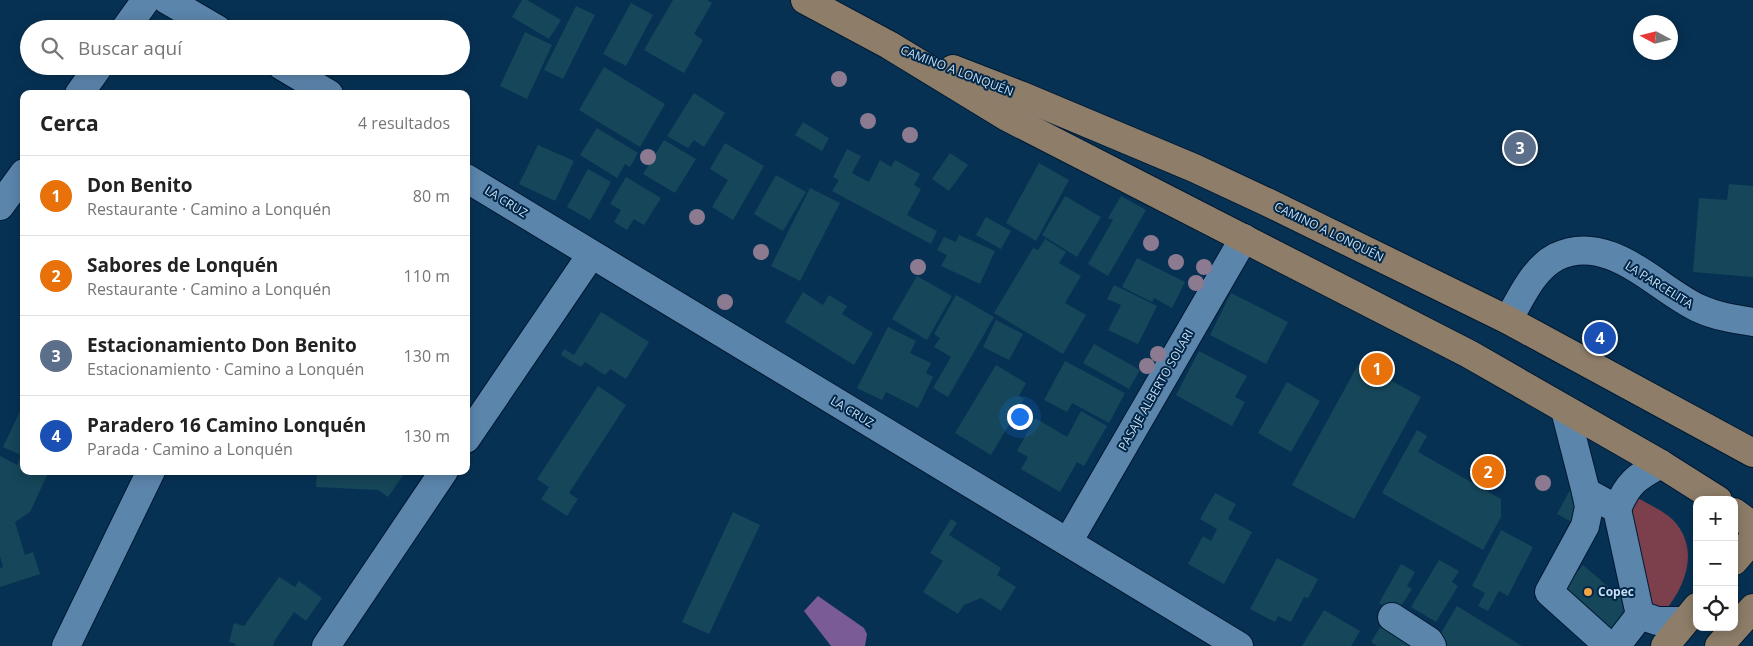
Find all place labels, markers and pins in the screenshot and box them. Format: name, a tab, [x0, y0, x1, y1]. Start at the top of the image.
pin: 3	[1504, 129, 1536, 167]
pin: 4	[1584, 319, 1616, 357]
pin: 1	[1361, 350, 1393, 388]
pin: 2	[1472, 453, 1504, 491]
place label: Copec	[1598, 583, 1634, 600]
marker: Copec	[1582, 586, 1594, 598]

